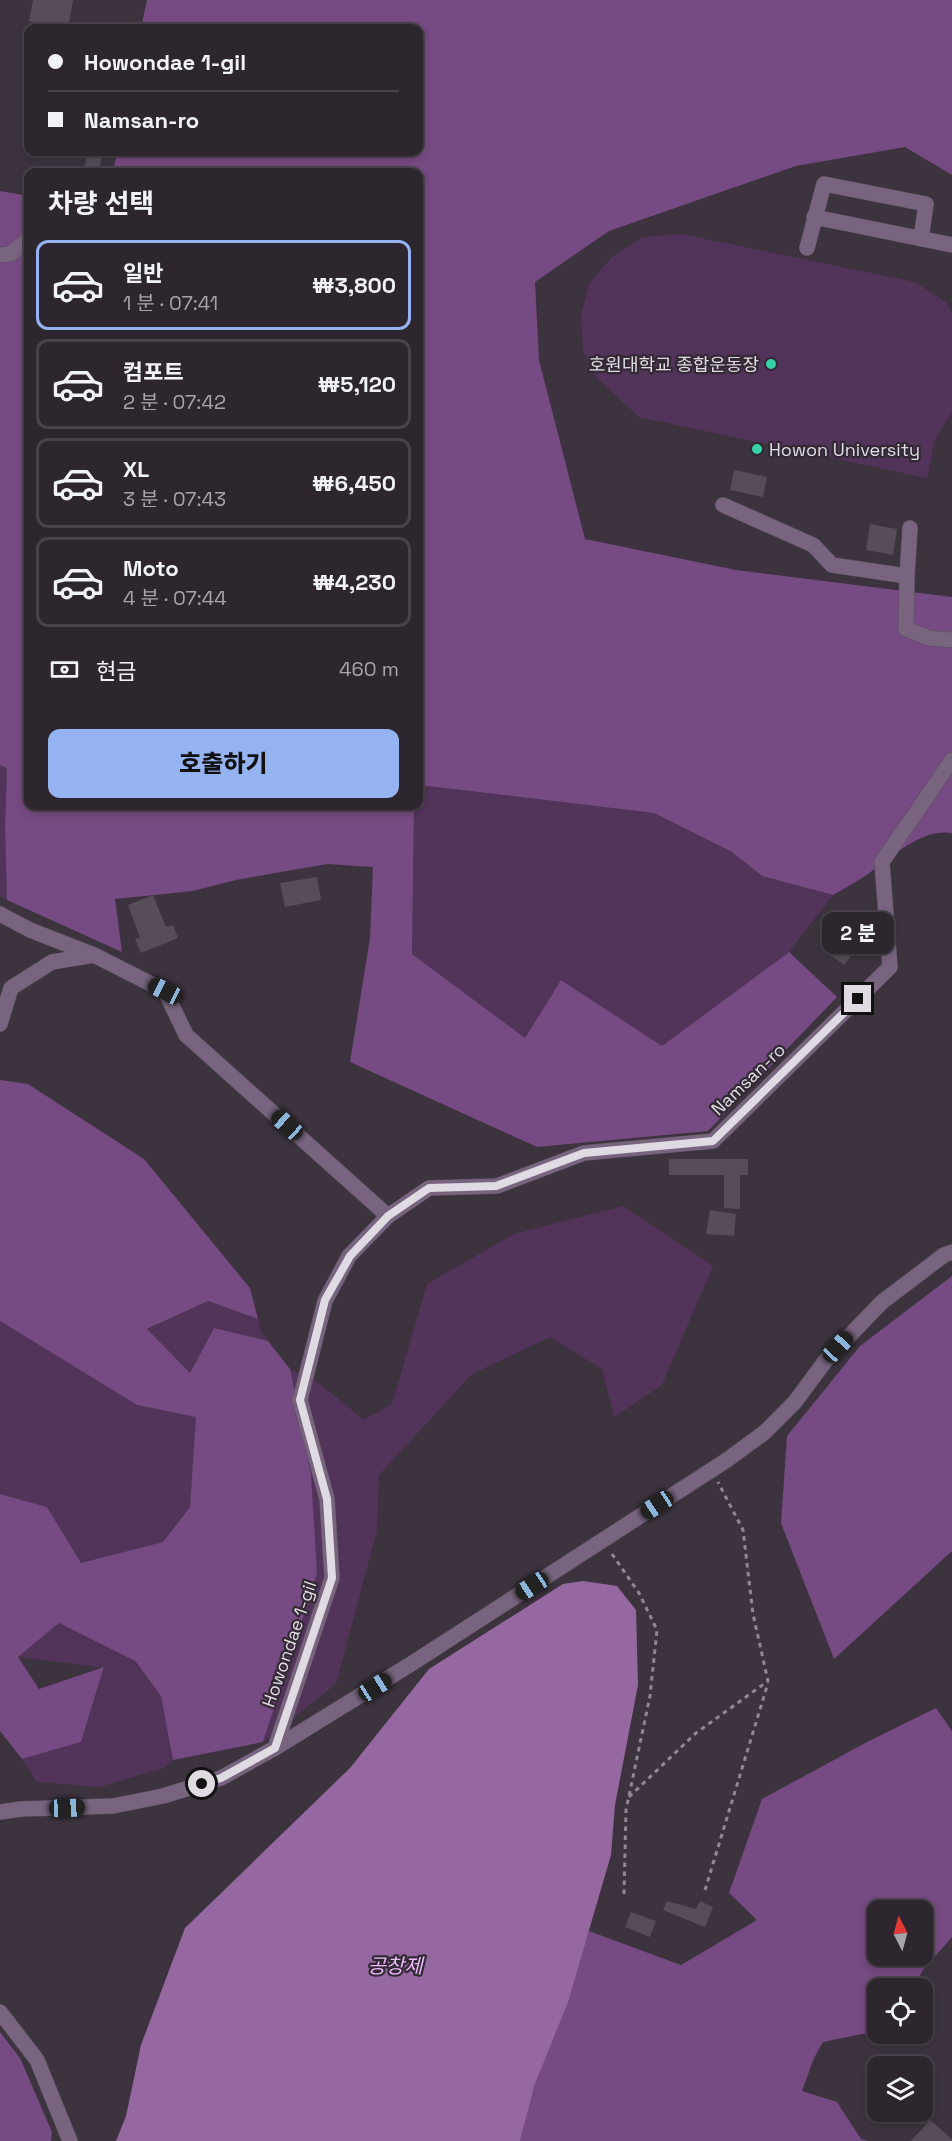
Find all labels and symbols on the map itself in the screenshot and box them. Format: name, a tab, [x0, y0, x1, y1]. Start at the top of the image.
place label: 호원대학교 종합운동장	[589, 353, 759, 376]
marker: 호원대학교 종합운동장	[764, 357, 778, 371]
place label: Howon University	[769, 438, 920, 461]
marker: Howon University	[750, 442, 764, 456]
callout: 2 분	[822, 912, 894, 954]
car	[145, 975, 185, 1007]
route end	[844, 985, 871, 1012]
street label: Namsan-ro	[706, 1038, 790, 1120]
car	[268, 1106, 306, 1144]
car	[819, 1328, 857, 1366]
car	[637, 1488, 677, 1522]
car	[512, 1569, 552, 1603]
street label: Howondae 1-gil	[257, 1578, 321, 1710]
car	[355, 1670, 395, 1704]
route start	[188, 1770, 215, 1797]
car	[49, 1798, 85, 1818]
north arrow	[867, 1900, 933, 1966]
water label: 공창제	[367, 1953, 425, 1979]

